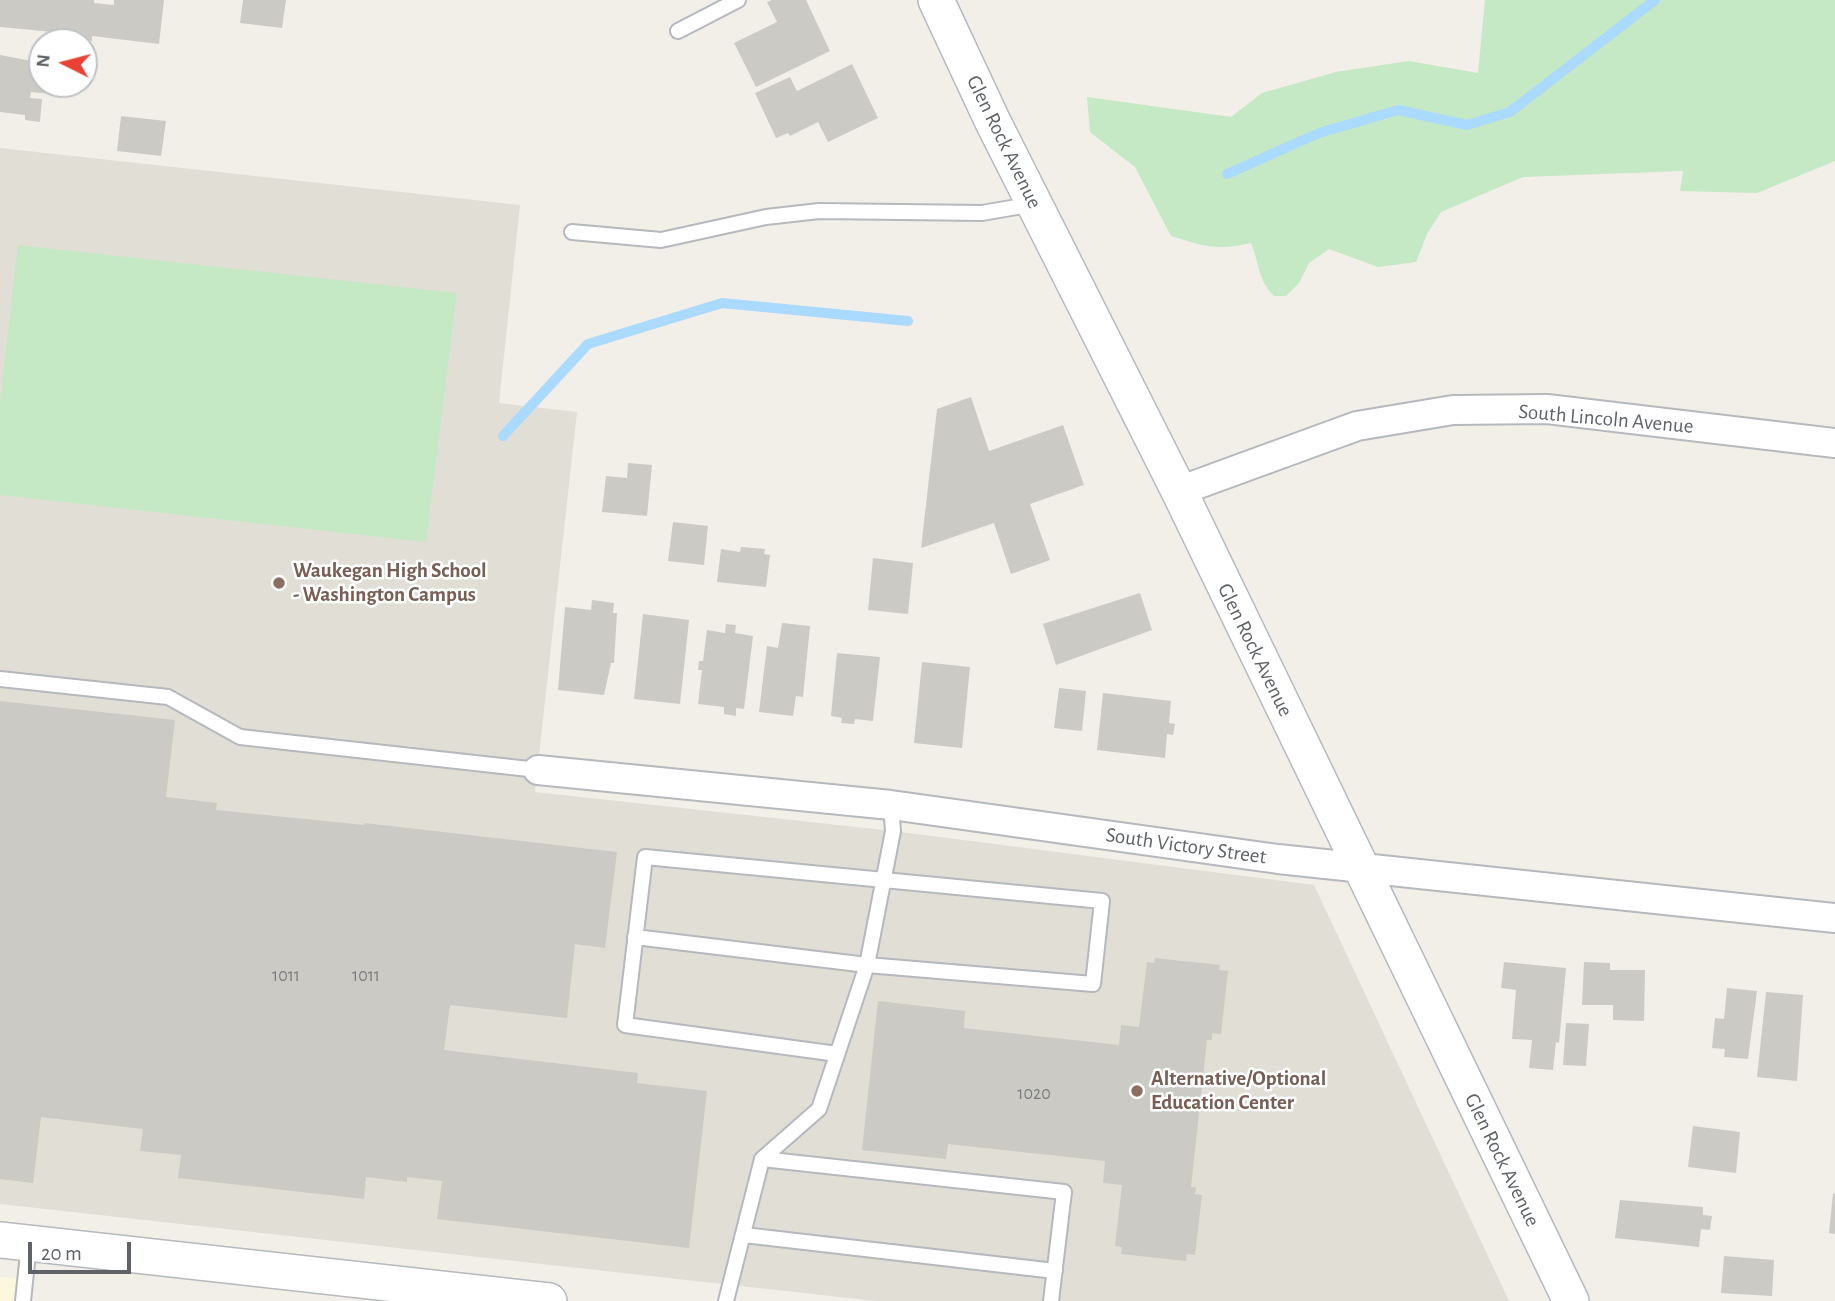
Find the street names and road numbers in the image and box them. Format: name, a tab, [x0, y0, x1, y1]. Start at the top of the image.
street label: Glen Rock Avenue	[961, 71, 1047, 213]
street label: South Lincoln Avenue	[1518, 399, 1694, 439]
street label: Glen Rock Avenue	[1212, 579, 1298, 721]
street label: South Victory Street	[1104, 822, 1268, 870]
street label: Glen Rock Avenue	[1459, 1089, 1545, 1231]

